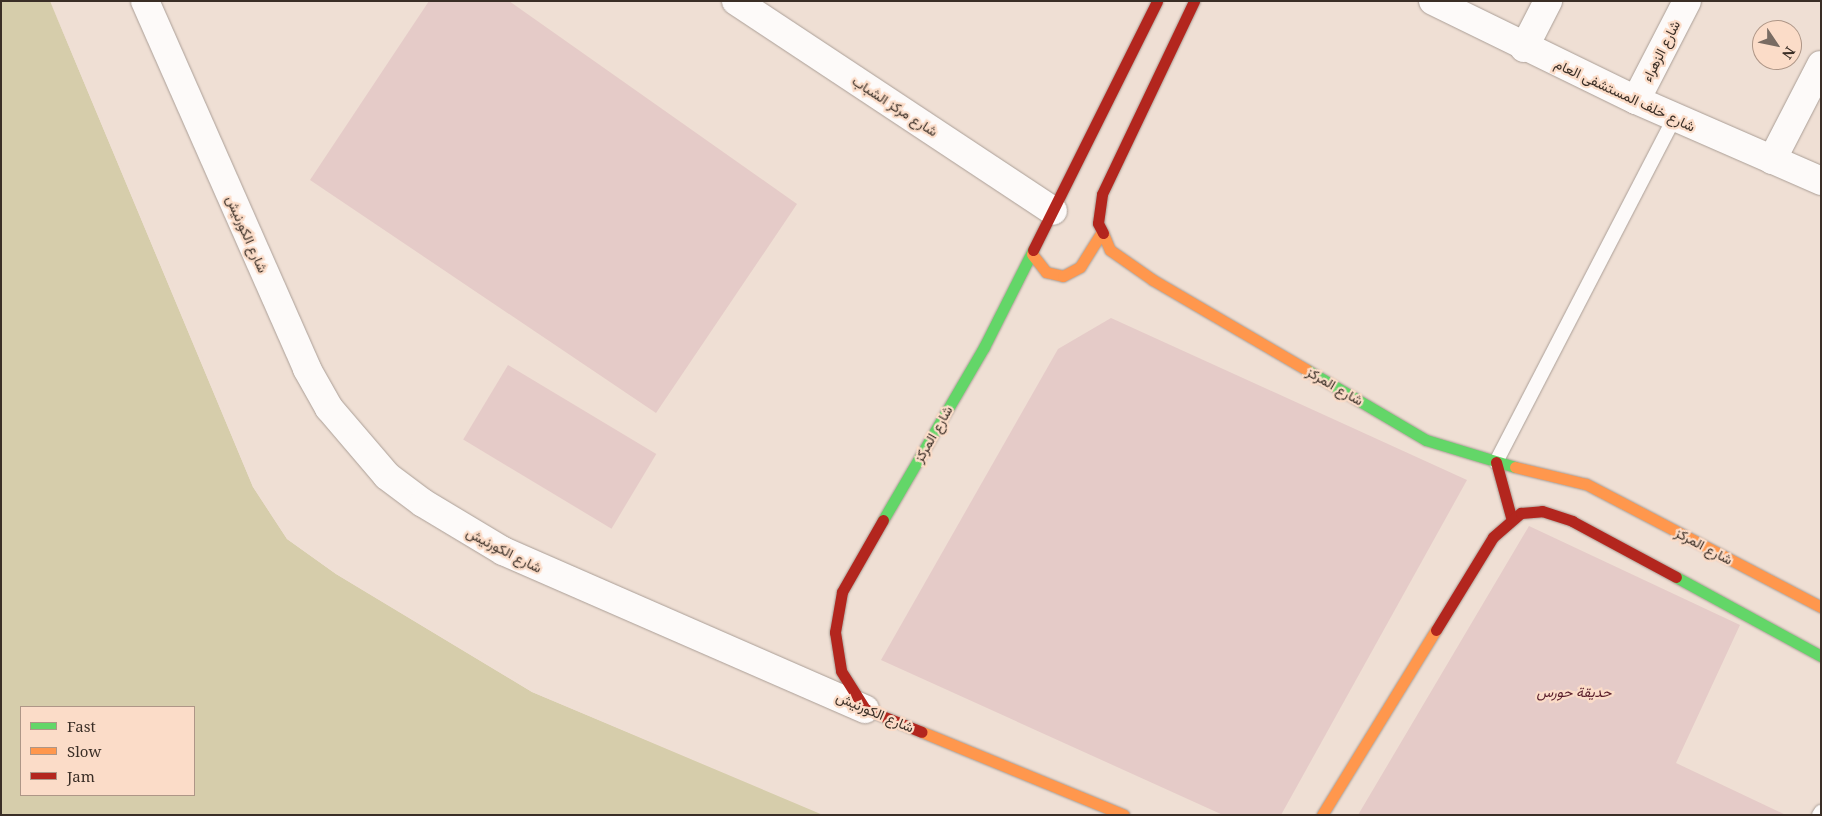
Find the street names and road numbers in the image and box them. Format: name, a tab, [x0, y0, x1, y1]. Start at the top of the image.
street label: شارع الزهراء	[1638, 18, 1684, 84]
street label: شارع خلف المستشفى العام	[1552, 55, 1698, 135]
street label: شارع مركز الشباب	[849, 72, 941, 140]
street label: شارع الكورنيش	[223, 193, 271, 275]
street label: شارع المركز	[1304, 363, 1366, 409]
street label: شارع المركز	[910, 403, 956, 465]
street label: شارع الكورنيش	[463, 524, 545, 576]
street label: شارع المركز	[1672, 524, 1736, 568]
street label: شارع الكورنيش	[834, 688, 916, 736]

